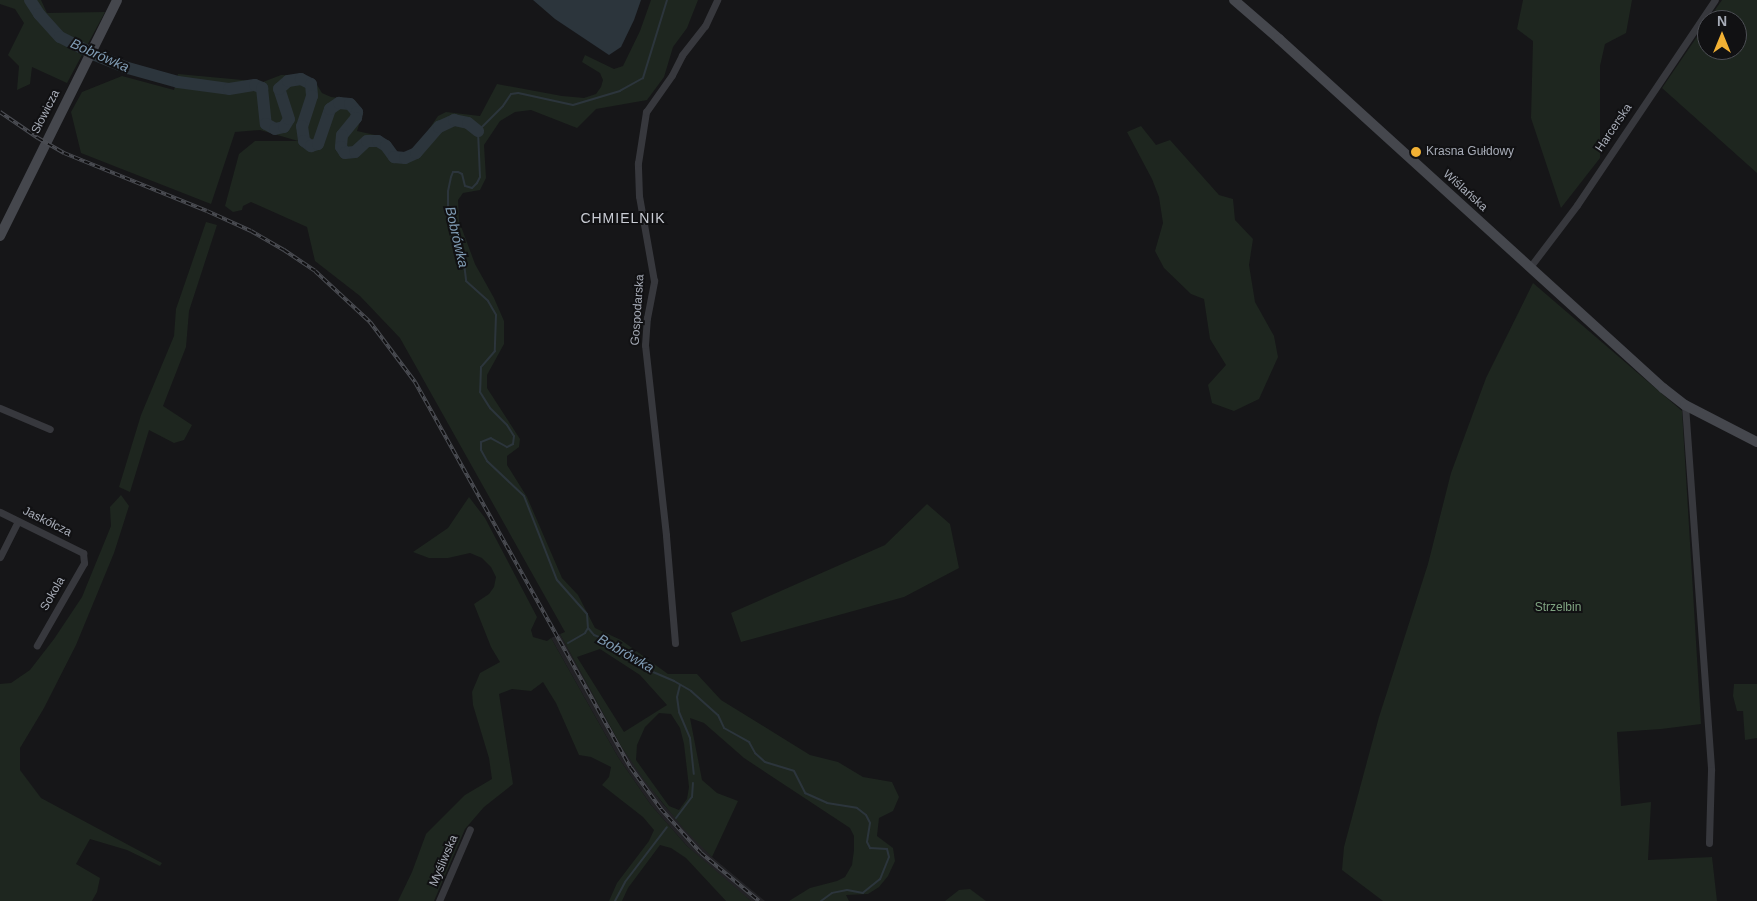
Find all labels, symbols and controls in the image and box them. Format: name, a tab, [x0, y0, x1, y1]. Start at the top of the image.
north arrow	[1697, 10, 1747, 60]
text: N	[1717, 13, 1727, 29]
water label: Bobrówka	[68, 35, 132, 75]
street label: Słowicza	[29, 88, 63, 136]
street label: Harcerska	[1593, 101, 1635, 155]
place label: Krasna Gułdowy	[1426, 145, 1514, 159]
marker: Krasna Gułdowy	[1410, 146, 1422, 158]
street label: Wiślańska	[1440, 167, 1490, 215]
water label: Bobrówka	[442, 205, 472, 269]
district label: CHMIELNIK	[579, 210, 667, 226]
street label: Gospodarska	[628, 274, 648, 346]
street label: Jaskółcza	[20, 504, 74, 540]
street label: Sokola	[38, 575, 68, 613]
park label: Strzelbin	[1535, 601, 1581, 615]
water label: Bobrówka	[595, 630, 657, 676]
street label: Myśliwska	[427, 833, 461, 889]

